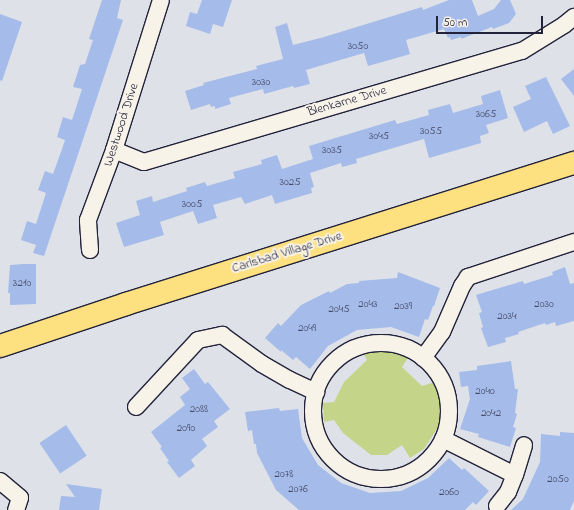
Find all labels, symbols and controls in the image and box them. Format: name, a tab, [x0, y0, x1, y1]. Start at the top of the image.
scale bar	[438, 8, 545, 34]
text: 50 m	[443, 14, 467, 32]
house number: 3050	[348, 39, 368, 53]
house number: 3030	[252, 75, 270, 89]
street label: Westwood Drive	[101, 81, 143, 169]
street label: Blenkarne Drive	[306, 83, 388, 121]
house number: 3065	[476, 107, 496, 121]
house number: 3055	[420, 124, 442, 138]
house number: 3045	[369, 129, 389, 143]
house number: 3035	[322, 143, 342, 157]
house number: 3025	[279, 175, 301, 189]
house number: 3005	[182, 197, 202, 211]
street label: Carlsbad Village Drive	[230, 229, 344, 277]
house number: 3210	[13, 276, 31, 290]
house number: 2043	[358, 297, 378, 311]
house number: 2030	[534, 297, 554, 311]
house number: 2039	[394, 299, 412, 313]
house number: 2045	[328, 302, 350, 316]
house number: 2034	[497, 309, 517, 323]
house number: 2049	[298, 321, 316, 335]
house number: 2040	[475, 384, 495, 398]
house number: 2088	[190, 402, 208, 416]
house number: 2042	[481, 406, 501, 420]
house number: 2090	[177, 421, 195, 435]
house number: 2078	[275, 467, 293, 481]
house number: 2050	[547, 472, 569, 486]
house number: 2076	[288, 482, 308, 496]
house number: 2060	[439, 485, 459, 499]

